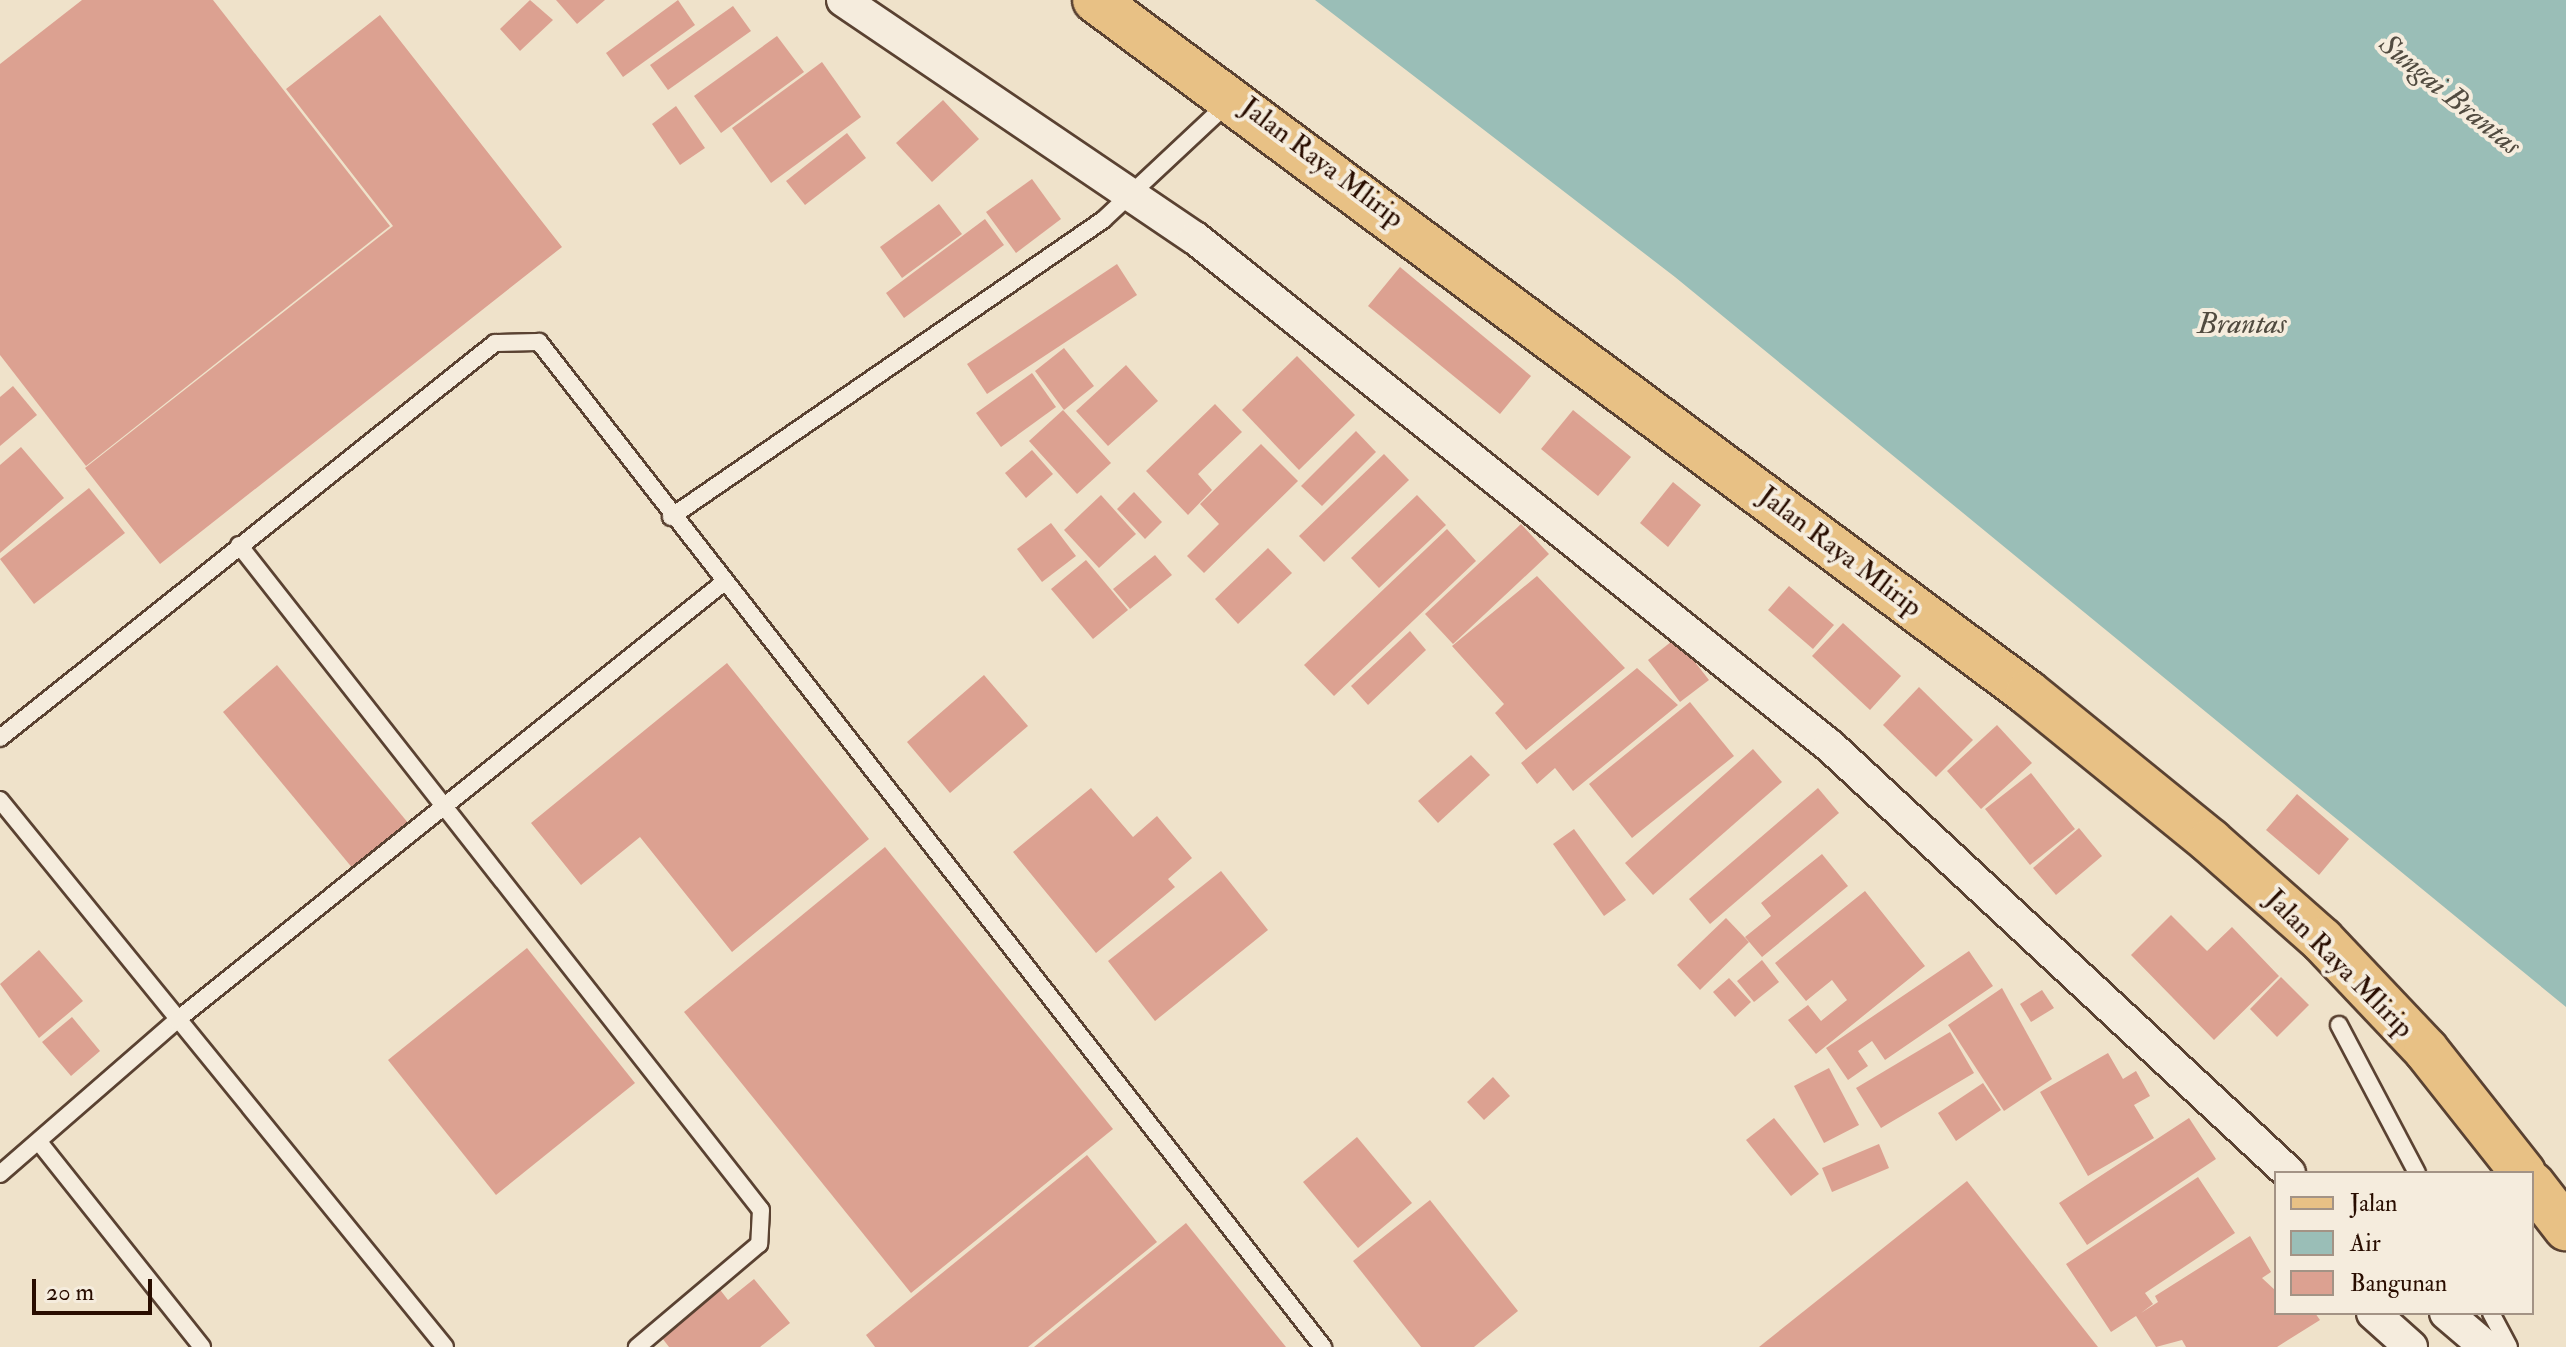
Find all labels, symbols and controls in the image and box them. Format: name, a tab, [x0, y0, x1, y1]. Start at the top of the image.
water label: Sungai Brantas	[2372, 27, 2528, 163]
street label: Jalan Raya Mlirip	[1234, 91, 1410, 235]
water label: Brantas	[2197, 306, 2287, 342]
street label: Jalan Raya Mlirip	[1752, 480, 1928, 624]
street label: Jalan Raya Mlirip	[2258, 883, 2420, 1045]
legend	[2274, 1171, 2534, 1315]
text: Jalan	[2350, 1188, 2397, 1219]
text: Air	[2350, 1228, 2381, 1259]
scale bar	[36, 1263, 156, 1313]
text: Bangunan	[2350, 1268, 2447, 1299]
text: 20 m	[46, 1277, 94, 1308]

